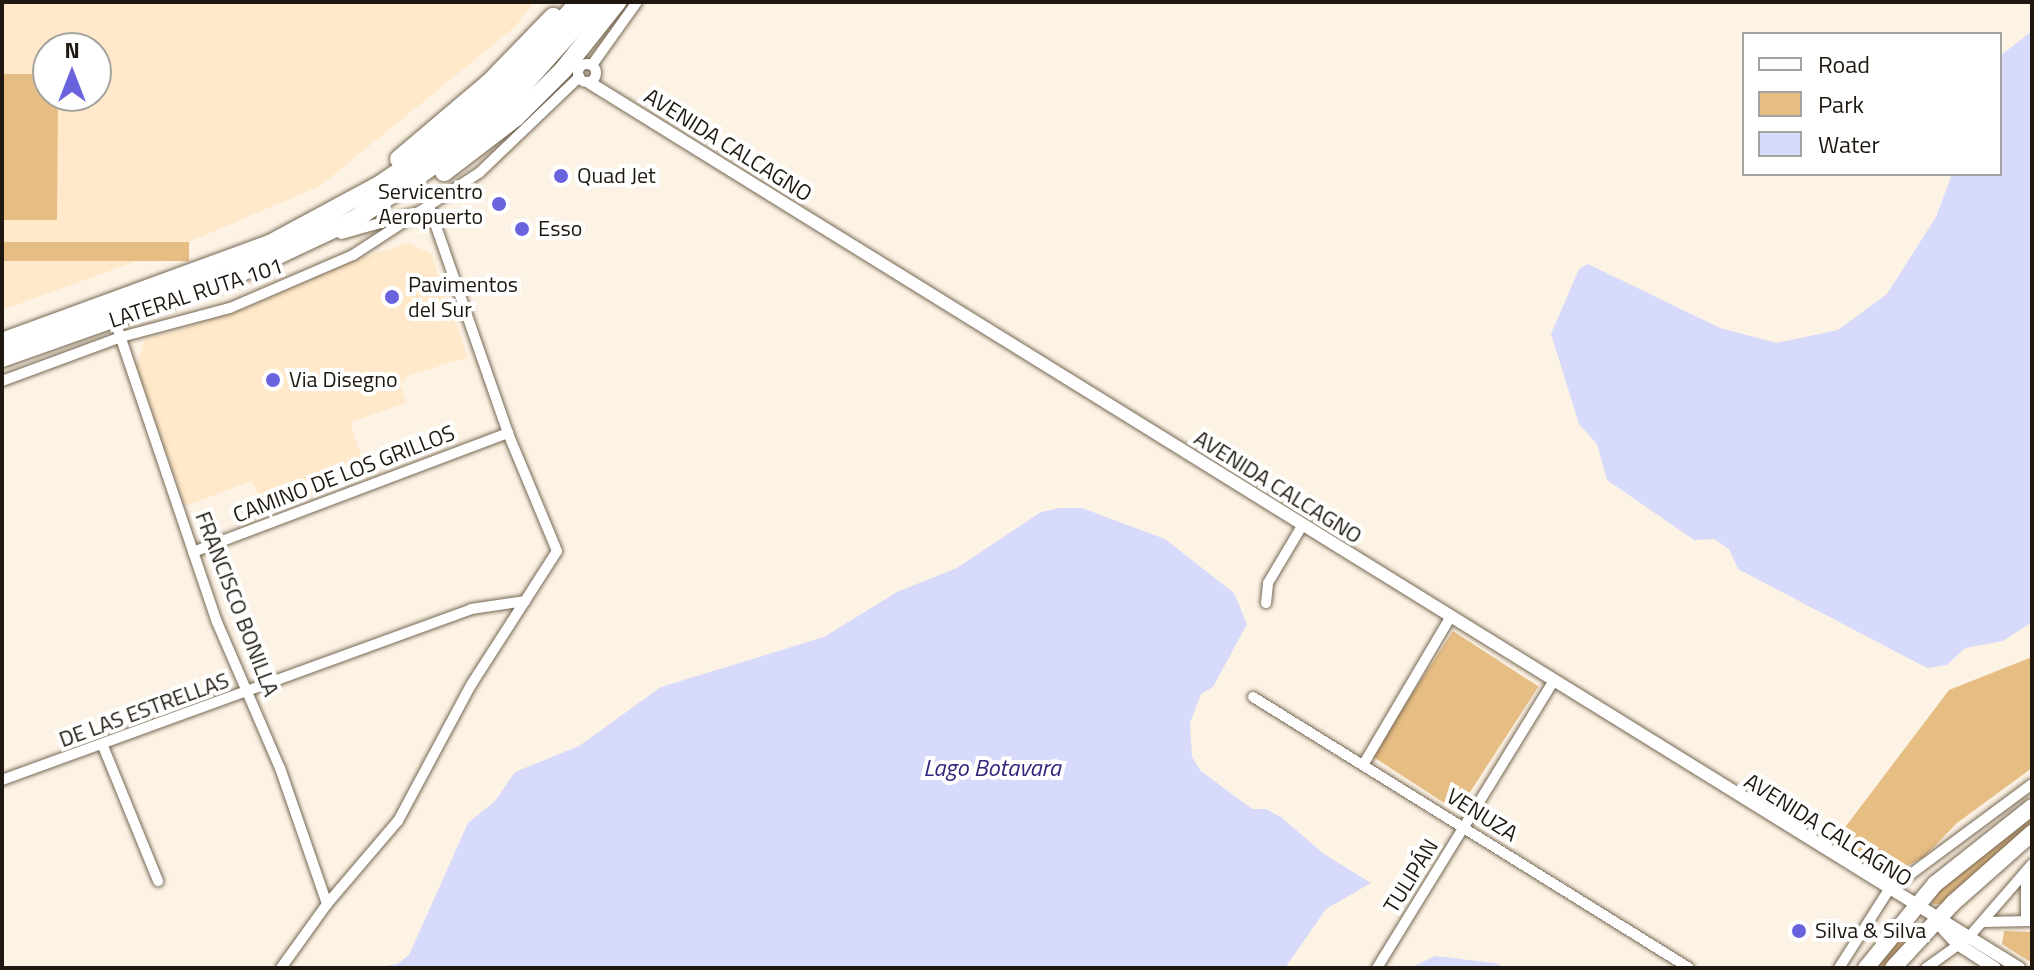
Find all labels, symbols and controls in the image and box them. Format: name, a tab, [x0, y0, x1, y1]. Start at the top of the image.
north arrow	[32, 32, 112, 112]
legend	[1742, 32, 2002, 176]
text: N	[64, 33, 80, 67]
text: Road	[1818, 46, 1870, 82]
street label: AVENIDA CALCAGNO	[639, 83, 817, 207]
text: Park	[1818, 86, 1864, 122]
text: Water	[1818, 126, 1880, 162]
place label: Quad Jet	[577, 163, 656, 189]
marker: Quad Jet	[552, 167, 570, 185]
place label: Servicentro Aeropuerto	[378, 178, 483, 230]
marker: Servicentro Aeropuerto	[490, 195, 508, 213]
place label: Esso	[538, 216, 582, 242]
marker: Esso	[513, 220, 531, 238]
street label: LATERAL RUTA 101	[106, 252, 286, 334]
place label: Pavimentos del Sur	[408, 271, 518, 322]
marker: Pavimentos del Sur	[383, 288, 401, 306]
place label: Via Disegno	[289, 367, 398, 393]
marker: Via Disegno	[264, 371, 282, 389]
street label: CAMINO DE LOS GRILLOS	[229, 420, 459, 528]
street label: AVENIDA CALCAGNO	[1189, 425, 1367, 549]
street label: FRANCISCO BONILLA	[190, 508, 284, 700]
street label: DE LAS ESTRELLAS	[56, 667, 232, 753]
water label: Lago Botavara	[923, 754, 1061, 782]
street label: AVENIDA CALCAGNO	[1739, 768, 1917, 892]
street label: VENUZA	[1442, 783, 1522, 847]
street label: TULIPÁN	[1378, 834, 1444, 918]
place label: Silva & Silva	[1815, 918, 1926, 944]
marker: Silva & Silva	[1790, 922, 1808, 940]

